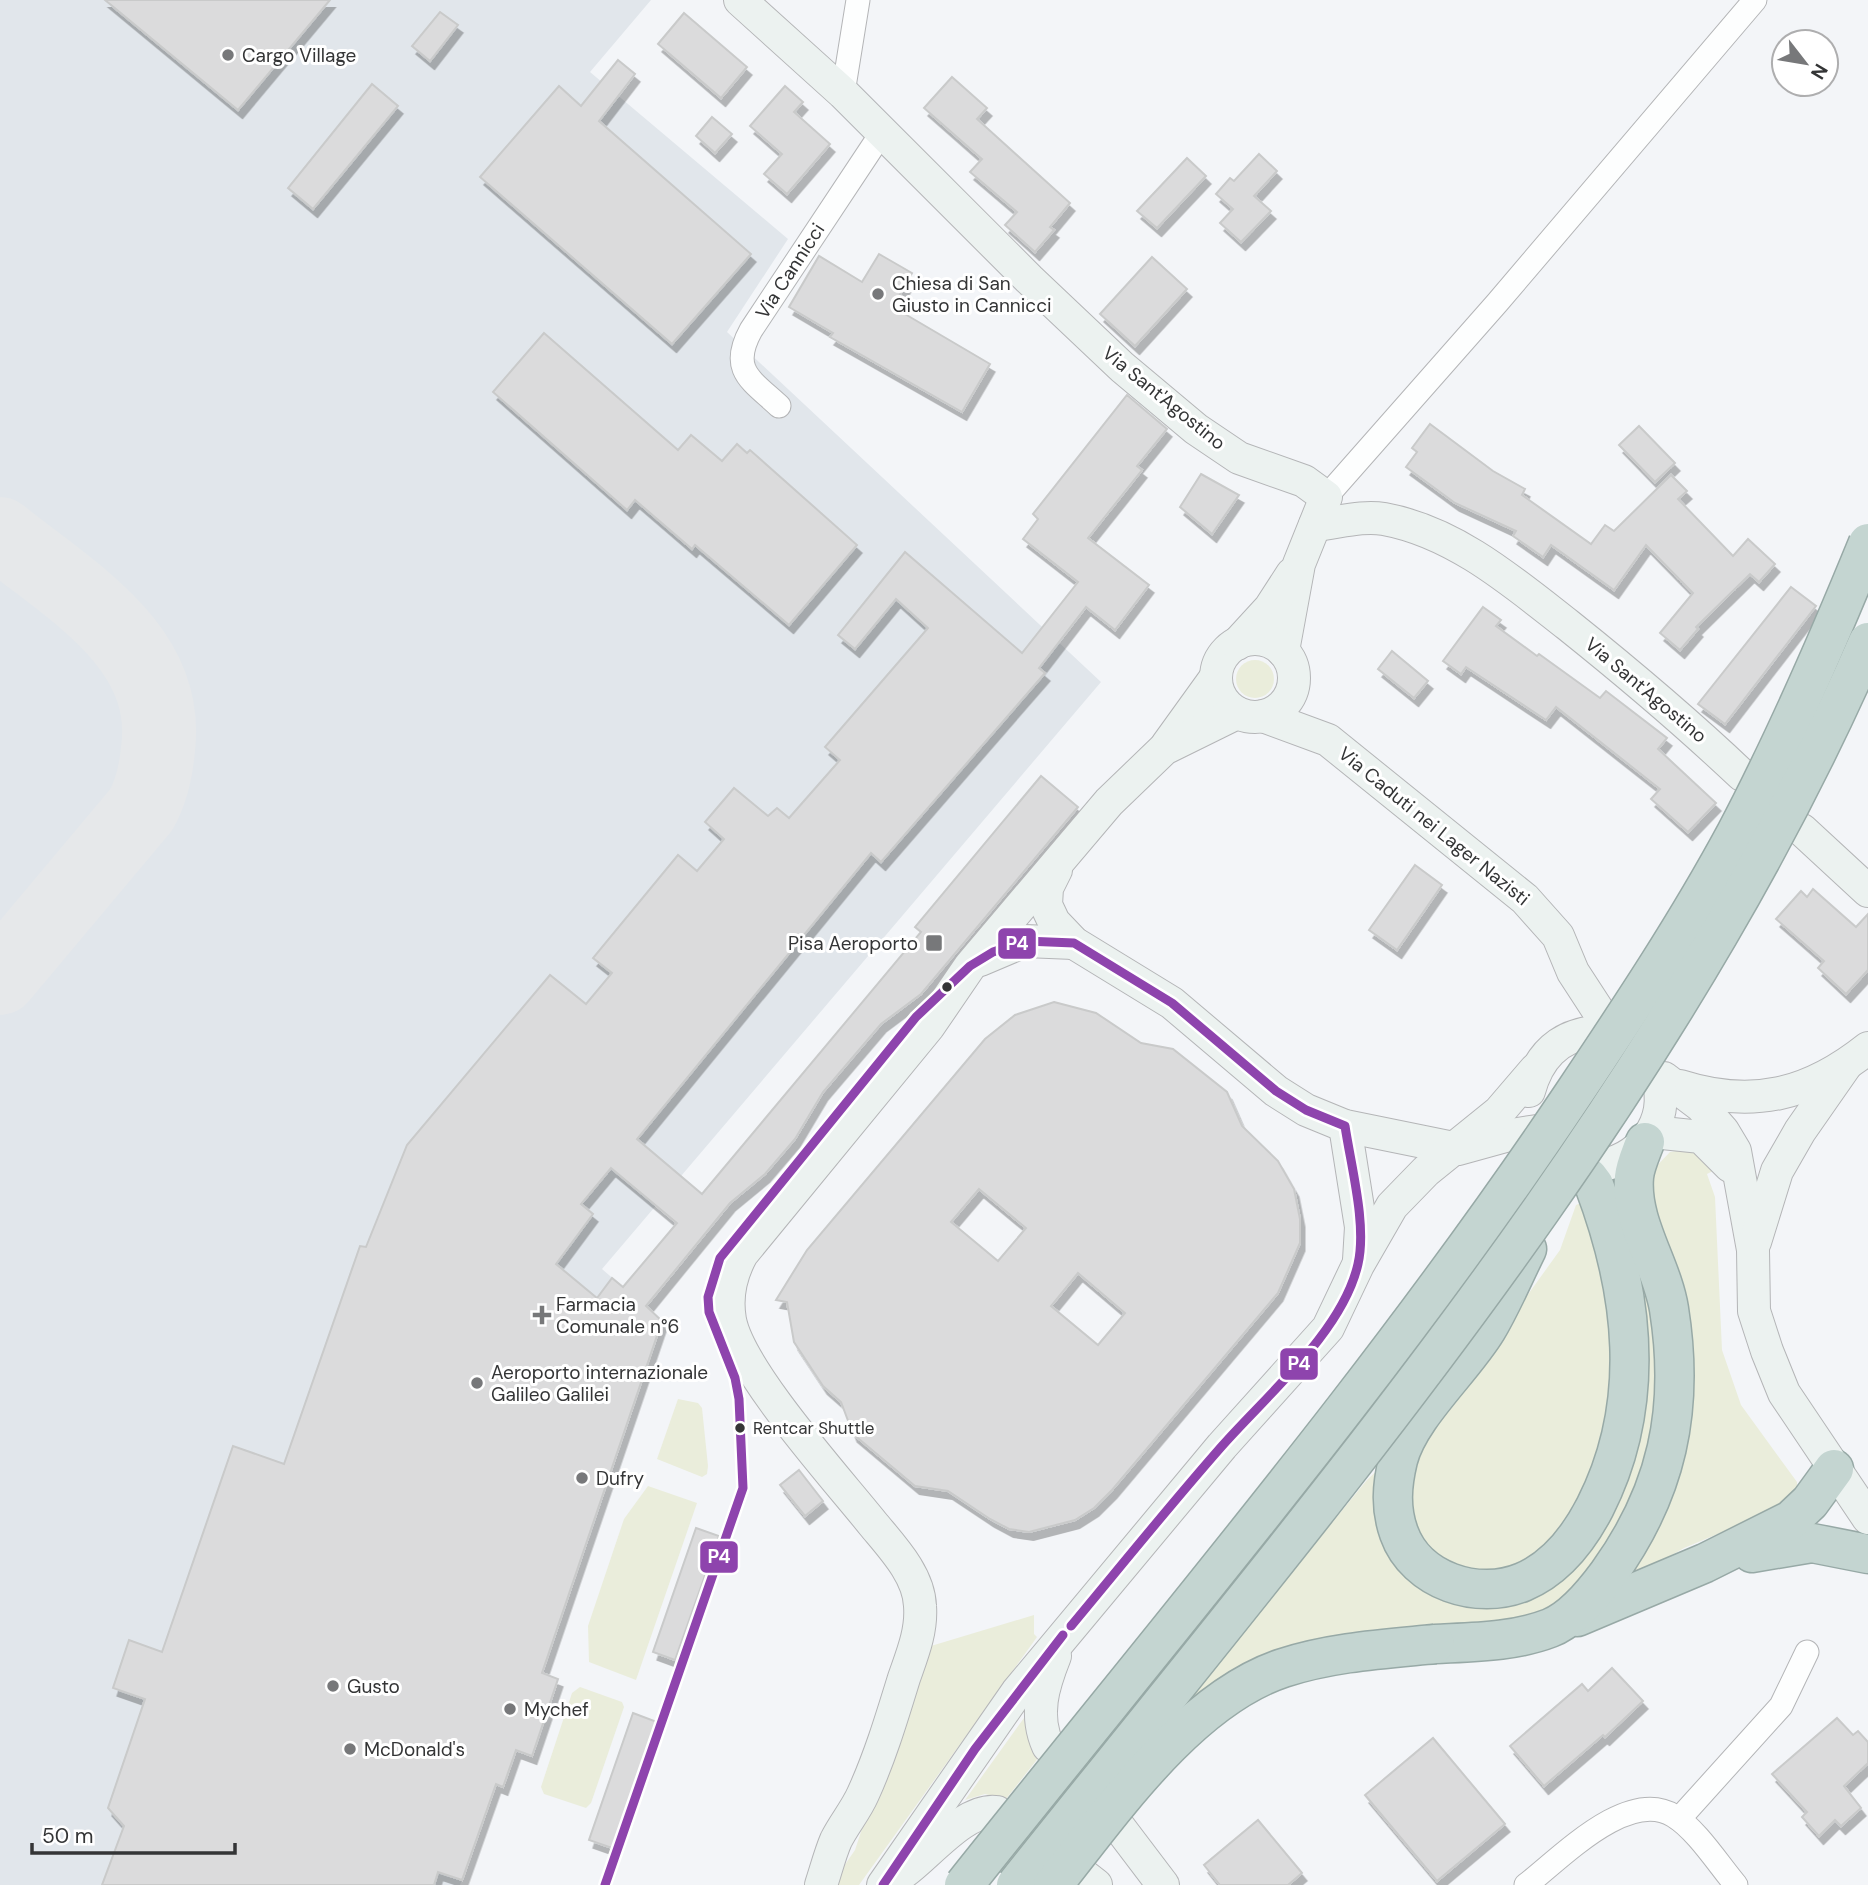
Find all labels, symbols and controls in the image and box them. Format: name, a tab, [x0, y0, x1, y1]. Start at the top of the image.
north arrow	[1770, 28, 1840, 98]
place label: Cargo Village	[242, 43, 356, 68]
marker: Cargo Village	[220, 47, 236, 63]
text: N	[1805, 59, 1833, 84]
street label: Via Cannicci	[750, 218, 830, 324]
place label: Chiesa di San Giusto in Cannicci	[892, 271, 1052, 318]
marker: Chiesa di San Giusto in Cannicci	[870, 286, 886, 302]
street label: Via Sant'Agostino	[1097, 341, 1231, 455]
street label: Via Sant'Agostino	[1580, 632, 1712, 748]
street label: Via Caduti nei Lager Nazisti	[1333, 741, 1535, 911]
line badge: P4	[997, 927, 1037, 960]
place label: Pisa Aeroporto	[788, 931, 918, 956]
text: P4	[1005, 931, 1029, 956]
marker: Pisa Aeroporto	[924, 933, 944, 953]
unlabelled marker	[940, 980, 954, 994]
place label: Farmacia Comunale n°6	[556, 1292, 679, 1339]
marker: Farmacia Comunale n°6	[534, 1307, 550, 1323]
line badge: P4	[1279, 1347, 1319, 1381]
text: P4	[1287, 1351, 1311, 1376]
place label: Aeroporto internazionale Galileo Galilei	[491, 1360, 708, 1407]
marker: Aeroporto internazionale Galileo Galilei	[469, 1375, 485, 1391]
place label: Rentcar Shuttle	[753, 1417, 874, 1439]
marker: Rentcar Shuttle	[733, 1421, 747, 1435]
place label: Dufry	[596, 1466, 644, 1491]
marker: Dufry	[574, 1470, 590, 1486]
line badge: P4	[699, 1540, 739, 1574]
text: P4	[707, 1544, 731, 1569]
place label: Gusto	[347, 1674, 400, 1699]
marker: Gusto	[325, 1678, 341, 1694]
place label: Mychef	[524, 1697, 589, 1722]
marker: Mychef	[502, 1701, 518, 1717]
place label: McDonald's	[364, 1737, 465, 1762]
marker: McDonald's	[342, 1741, 358, 1757]
scale bar	[32, 1812, 234, 1856]
text: 50 m	[42, 1822, 93, 1850]

